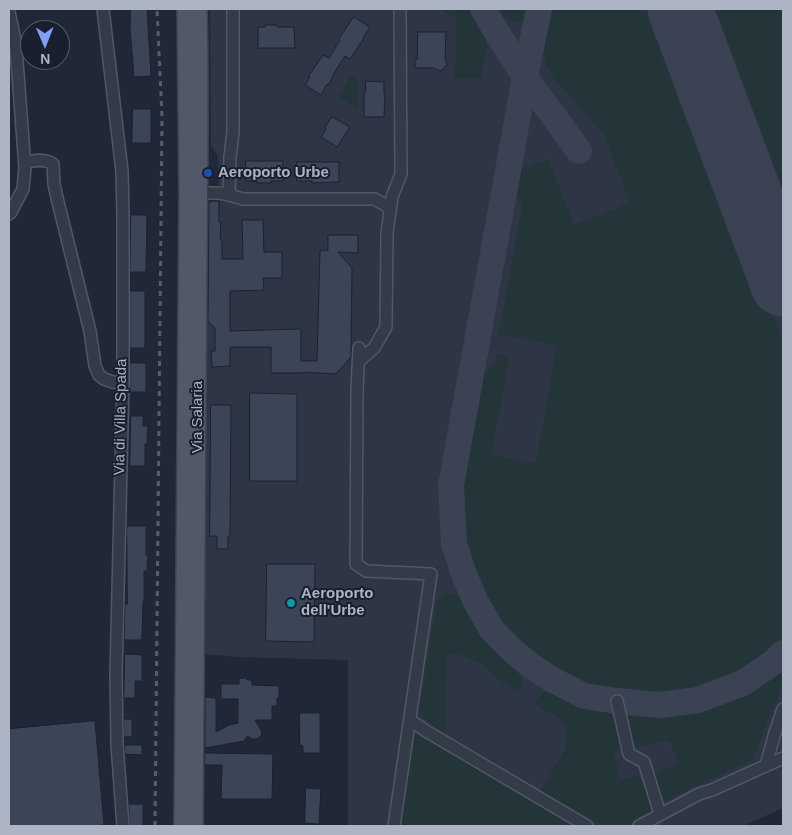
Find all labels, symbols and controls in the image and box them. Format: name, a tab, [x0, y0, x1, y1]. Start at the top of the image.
north arrow	[20, 20, 70, 70]
text: N	[40, 51, 50, 67]
place label: Aeroporto Urbe	[218, 164, 329, 182]
marker: Aeroporto Urbe	[202, 167, 214, 179]
street label: Via di Villa Spada	[111, 358, 131, 476]
street label: Via Salaria	[189, 381, 207, 453]
place label: Aeroporto dell'Urbe	[301, 585, 373, 620]
marker: Aeroporto dell'Urbe	[285, 597, 297, 609]

